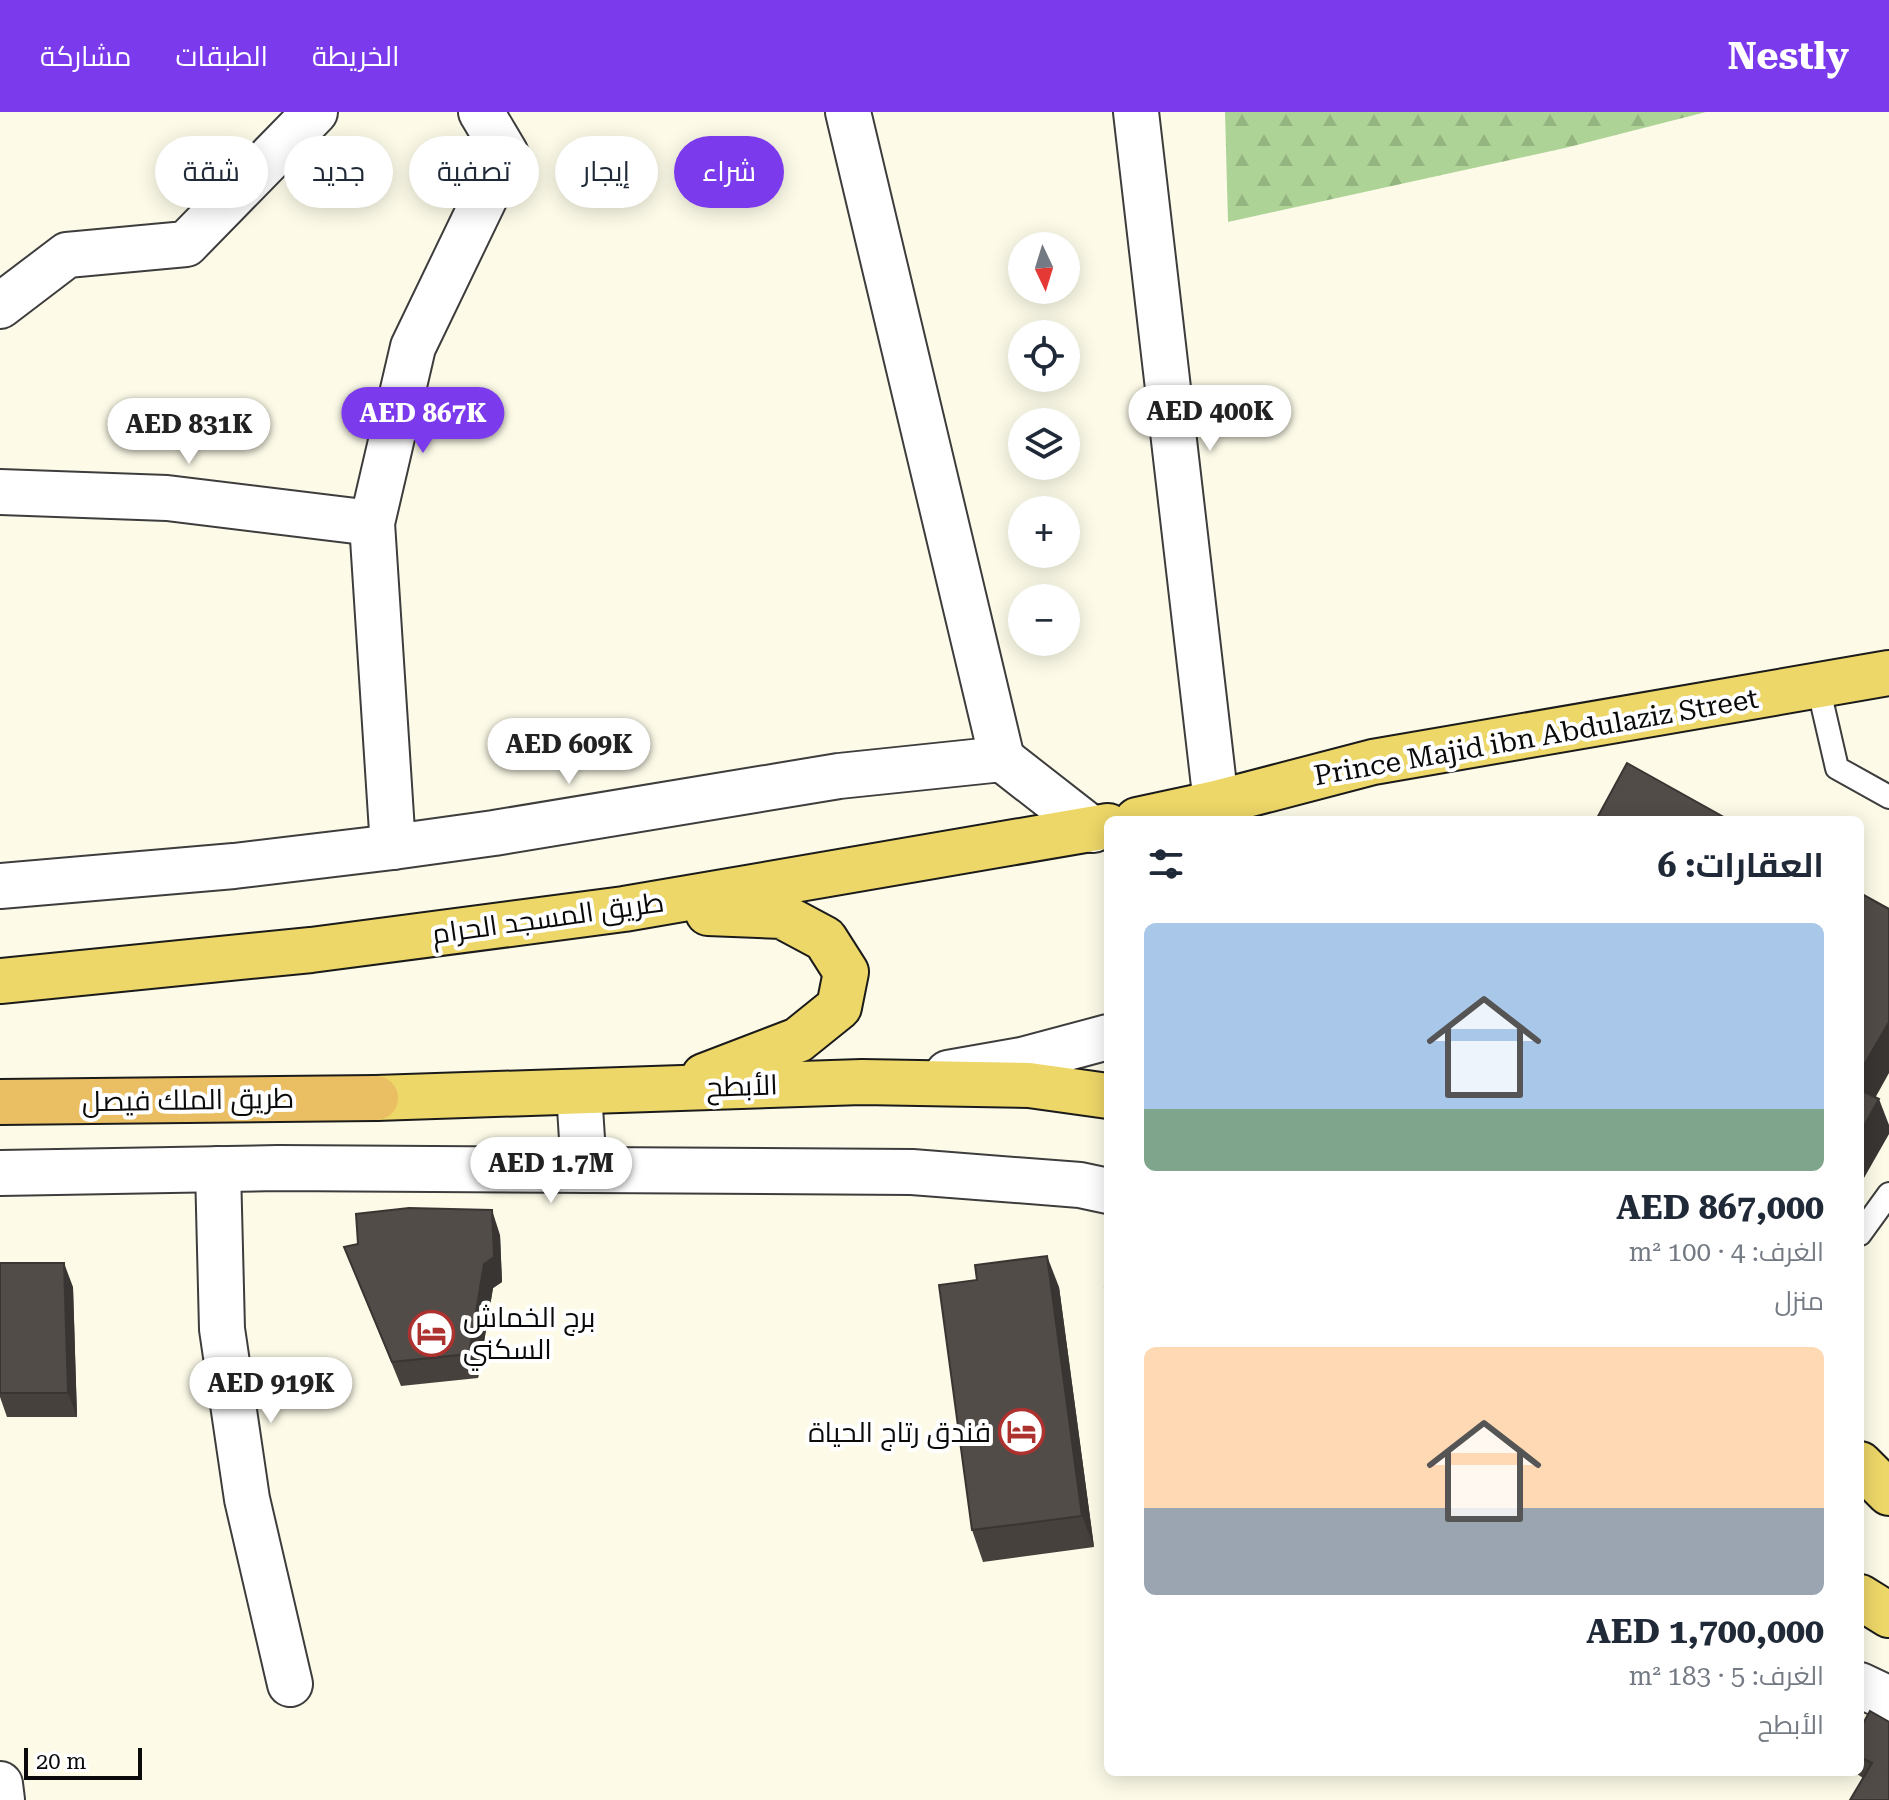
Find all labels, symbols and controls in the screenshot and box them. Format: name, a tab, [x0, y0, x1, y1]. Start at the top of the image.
text: Nestly	[1728, 34, 1849, 78]
text: مشاركة	[40, 40, 131, 73]
text: الطبقات	[175, 40, 268, 73]
text: الخريطة	[312, 40, 399, 73]
chip: شقة	[155, 136, 268, 208]
chip: جديد	[284, 136, 393, 208]
chip: تصفية	[409, 136, 539, 208]
chip: إيجار	[555, 136, 658, 208]
chip: شراء	[674, 136, 784, 208]
north arrow	[1008, 232, 1080, 304]
map controls	[1008, 232, 1080, 656]
button: locate	[1008, 320, 1080, 392]
pin: AED 400K	[1127, 385, 1293, 453]
pin: AED 867K	[340, 387, 506, 455]
text: AED 400K	[1146, 396, 1274, 426]
pin: AED 831K	[106, 398, 272, 466]
text: AED 867K	[359, 398, 487, 428]
button: layers	[1008, 408, 1080, 480]
text: AED 831K	[125, 409, 253, 439]
button: +	[1008, 496, 1080, 568]
button: −	[1008, 584, 1080, 656]
street label: Prince Majid ibn Abdulaziz Street	[1311, 682, 1761, 792]
pin: AED 609K	[486, 718, 652, 786]
text: AED 609K	[505, 729, 633, 759]
icon: filters	[1144, 842, 1188, 886]
text: العقارات: 6	[1657, 845, 1824, 885]
street label: طريق المسجد الحرام	[430, 885, 666, 954]
icon: home	[1412, 975, 1556, 1119]
street label: الأبطح	[706, 1068, 778, 1106]
street label: طريق الملك فيصل	[82, 1082, 294, 1118]
pin: AED 1.7M	[468, 1137, 634, 1205]
text: AED 1.7M	[488, 1148, 614, 1178]
text: AED 867,000	[1616, 1187, 1824, 1227]
text: الغرف: 4 · 100 m²	[1629, 1237, 1824, 1267]
text: منزل	[1775, 1286, 1824, 1316]
place label: برج الخماش السكني	[463, 1301, 595, 1371]
hotel icon: برج الخماش السكني	[408, 1309, 456, 1357]
pin: AED 919K	[188, 1357, 354, 1425]
text: AED 919K	[207, 1368, 335, 1398]
icon: home	[1412, 1399, 1556, 1543]
hotel icon: فندق رتاج الحياة	[998, 1408, 1046, 1456]
place label: فندق رتاج الحياة	[808, 1416, 991, 1451]
text: AED 1,700,000	[1586, 1611, 1824, 1651]
text: الغرف: 5 · 183 m²	[1629, 1661, 1824, 1691]
text: الأبطح	[1758, 1710, 1824, 1740]
scale bar	[24, 1744, 142, 1780]
text: 20 m	[36, 1749, 86, 1774]

